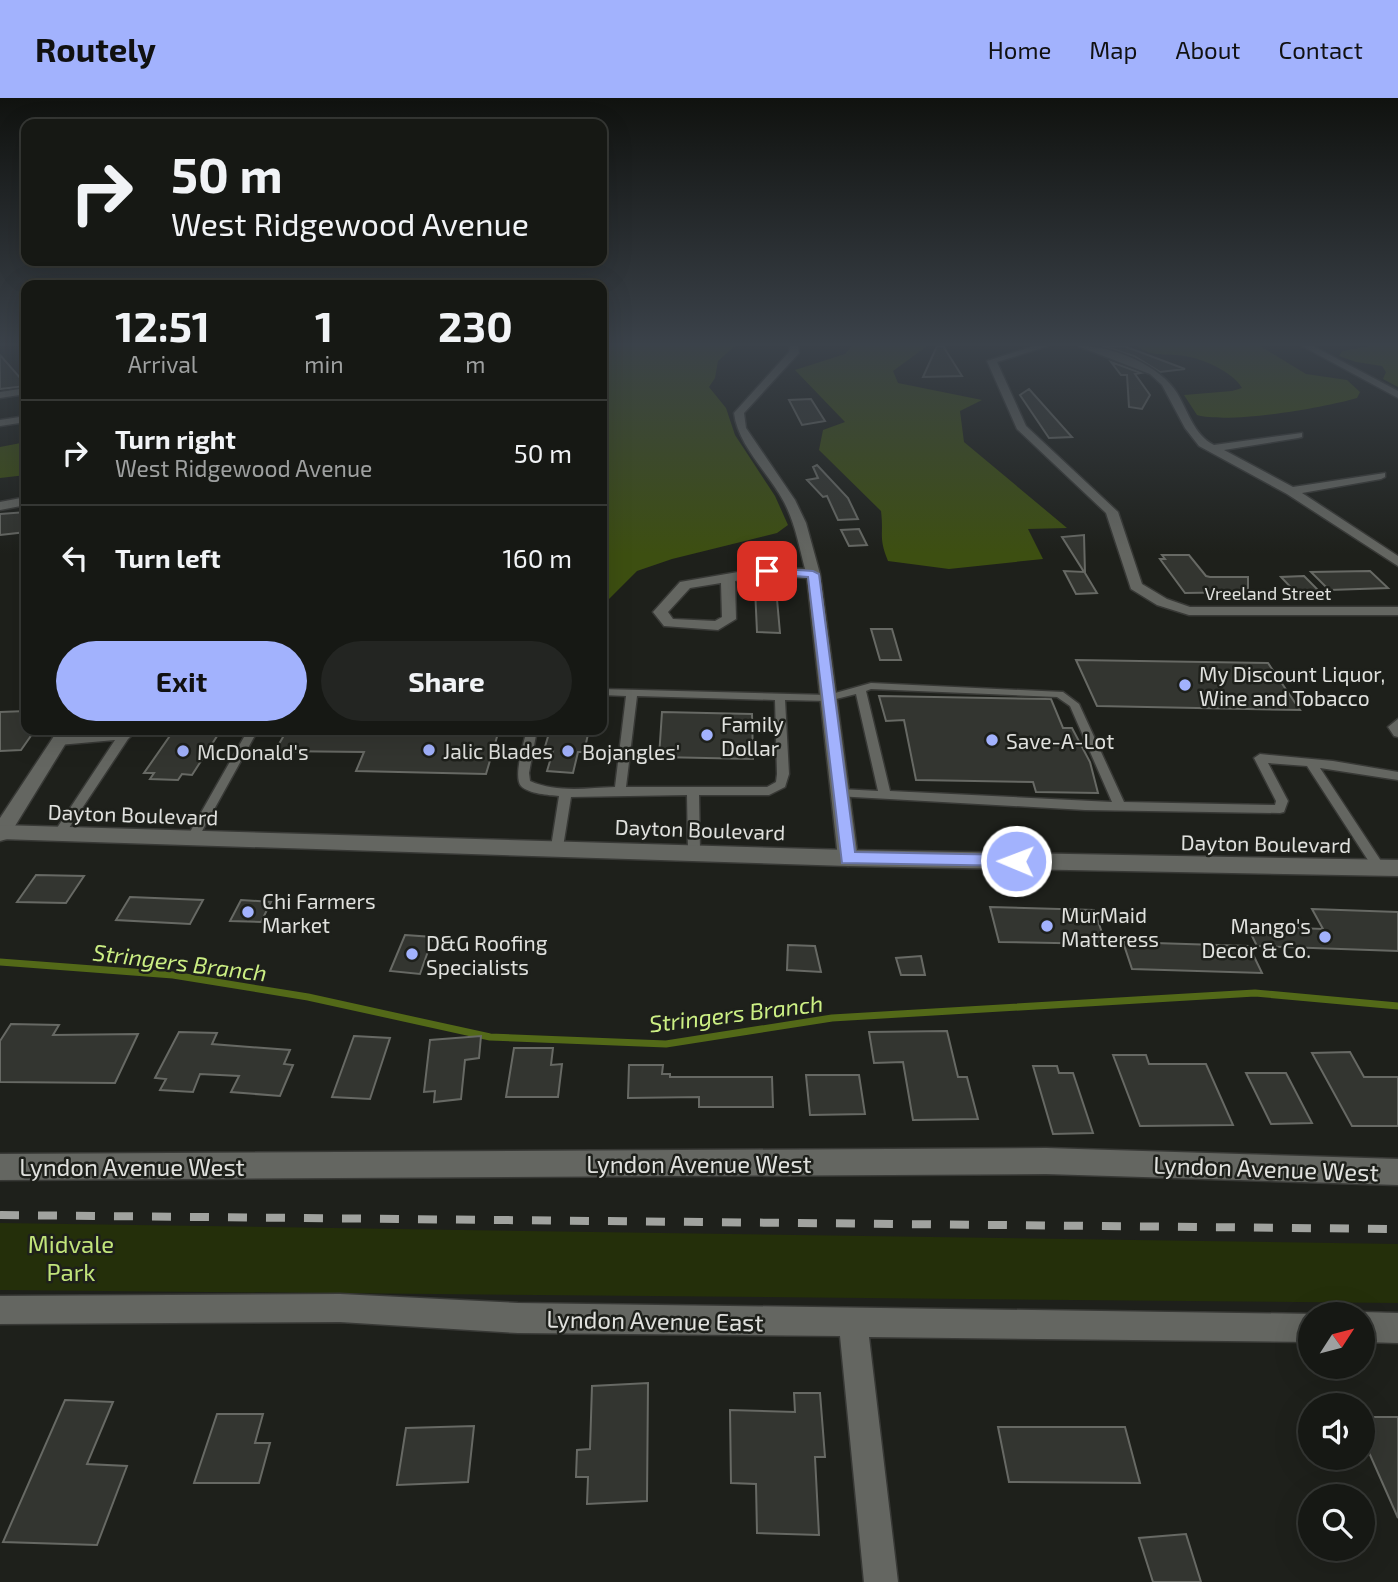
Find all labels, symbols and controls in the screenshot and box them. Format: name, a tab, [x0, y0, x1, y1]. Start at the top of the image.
text: Routely	[35, 29, 156, 69]
text: Home	[988, 35, 1051, 64]
text: Map	[1089, 35, 1137, 64]
text: About	[1175, 35, 1241, 64]
text: Contact	[1279, 35, 1363, 64]
text: 50 m	[171, 144, 283, 203]
icon: right	[56, 147, 147, 238]
text: West Ridgewood Avenue	[171, 204, 529, 242]
text: 12:51	[115, 300, 210, 350]
text: 1	[315, 300, 333, 350]
text: 230	[438, 300, 513, 350]
text: Arrival	[128, 350, 198, 378]
text: min	[304, 350, 344, 378]
text: m	[465, 350, 485, 378]
text: Turn right	[115, 423, 236, 454]
icon: right	[56, 434, 94, 472]
text: 50 m	[514, 437, 572, 468]
text: West Ridgewood Avenue	[115, 454, 372, 482]
icon: left	[56, 539, 94, 577]
pin	[737, 541, 797, 601]
text: Turn left	[115, 542, 221, 573]
text: 160 m	[503, 542, 572, 573]
icon: arrive	[748, 552, 786, 590]
street label: Vreeland Street	[1205, 582, 1332, 604]
button: Exit	[56, 641, 307, 721]
button: Share	[321, 641, 572, 721]
place label: My Discount Liquor, Wine and Tobacco	[1199, 661, 1385, 710]
marker: My Discount Liquor, Wine and Tobacco	[1177, 677, 1193, 693]
place label: Family Dollar	[721, 711, 784, 760]
marker: Family Dollar	[699, 727, 715, 743]
place label: Save-A-Lot	[1006, 728, 1114, 753]
marker: Save-A-Lot	[984, 732, 1000, 748]
place label: Jalic Blades	[443, 738, 553, 763]
place label: McDonald's	[197, 739, 309, 764]
place label: Bojangles'	[582, 739, 680, 765]
marker: Jalic Blades	[421, 742, 437, 758]
marker: McDonald's	[175, 743, 191, 759]
marker: Bojangles'	[560, 743, 576, 759]
street label: Dayton Boulevard	[47, 799, 219, 829]
street label: Dayton Boulevard	[614, 814, 786, 844]
position arrow	[979, 824, 1053, 898]
street label: Dayton Boulevard	[1181, 829, 1351, 857]
place label: Chi Farmers Market	[262, 888, 376, 937]
place label: MurMaid Matteress	[1061, 902, 1159, 951]
marker: Chi Farmers Market	[240, 904, 256, 920]
place label: Mango's Decor & Co.	[1201, 913, 1311, 962]
marker: MurMaid Matteress	[1039, 918, 1055, 934]
marker: Mango's Decor & Co.	[1317, 929, 1333, 945]
place label: D&G Roofing Specialists	[426, 930, 548, 979]
water label: Stringers Branch	[91, 937, 269, 987]
marker: D&G Roofing Specialists	[404, 946, 420, 962]
water label: Stringers Branch	[647, 988, 825, 1038]
street label: Lyndon Avenue West	[586, 1149, 812, 1178]
street label: Lyndon Avenue West	[1153, 1150, 1379, 1186]
street label: Lyndon Avenue West	[19, 1152, 245, 1181]
park label: Midvale Park	[28, 1229, 114, 1286]
north arrow	[1298, 1302, 1376, 1379]
map controls	[1298, 1302, 1375, 1561]
street label: Lyndon Avenue East	[546, 1304, 764, 1336]
button: sound	[1298, 1393, 1375, 1470]
button: search	[1298, 1484, 1375, 1561]

